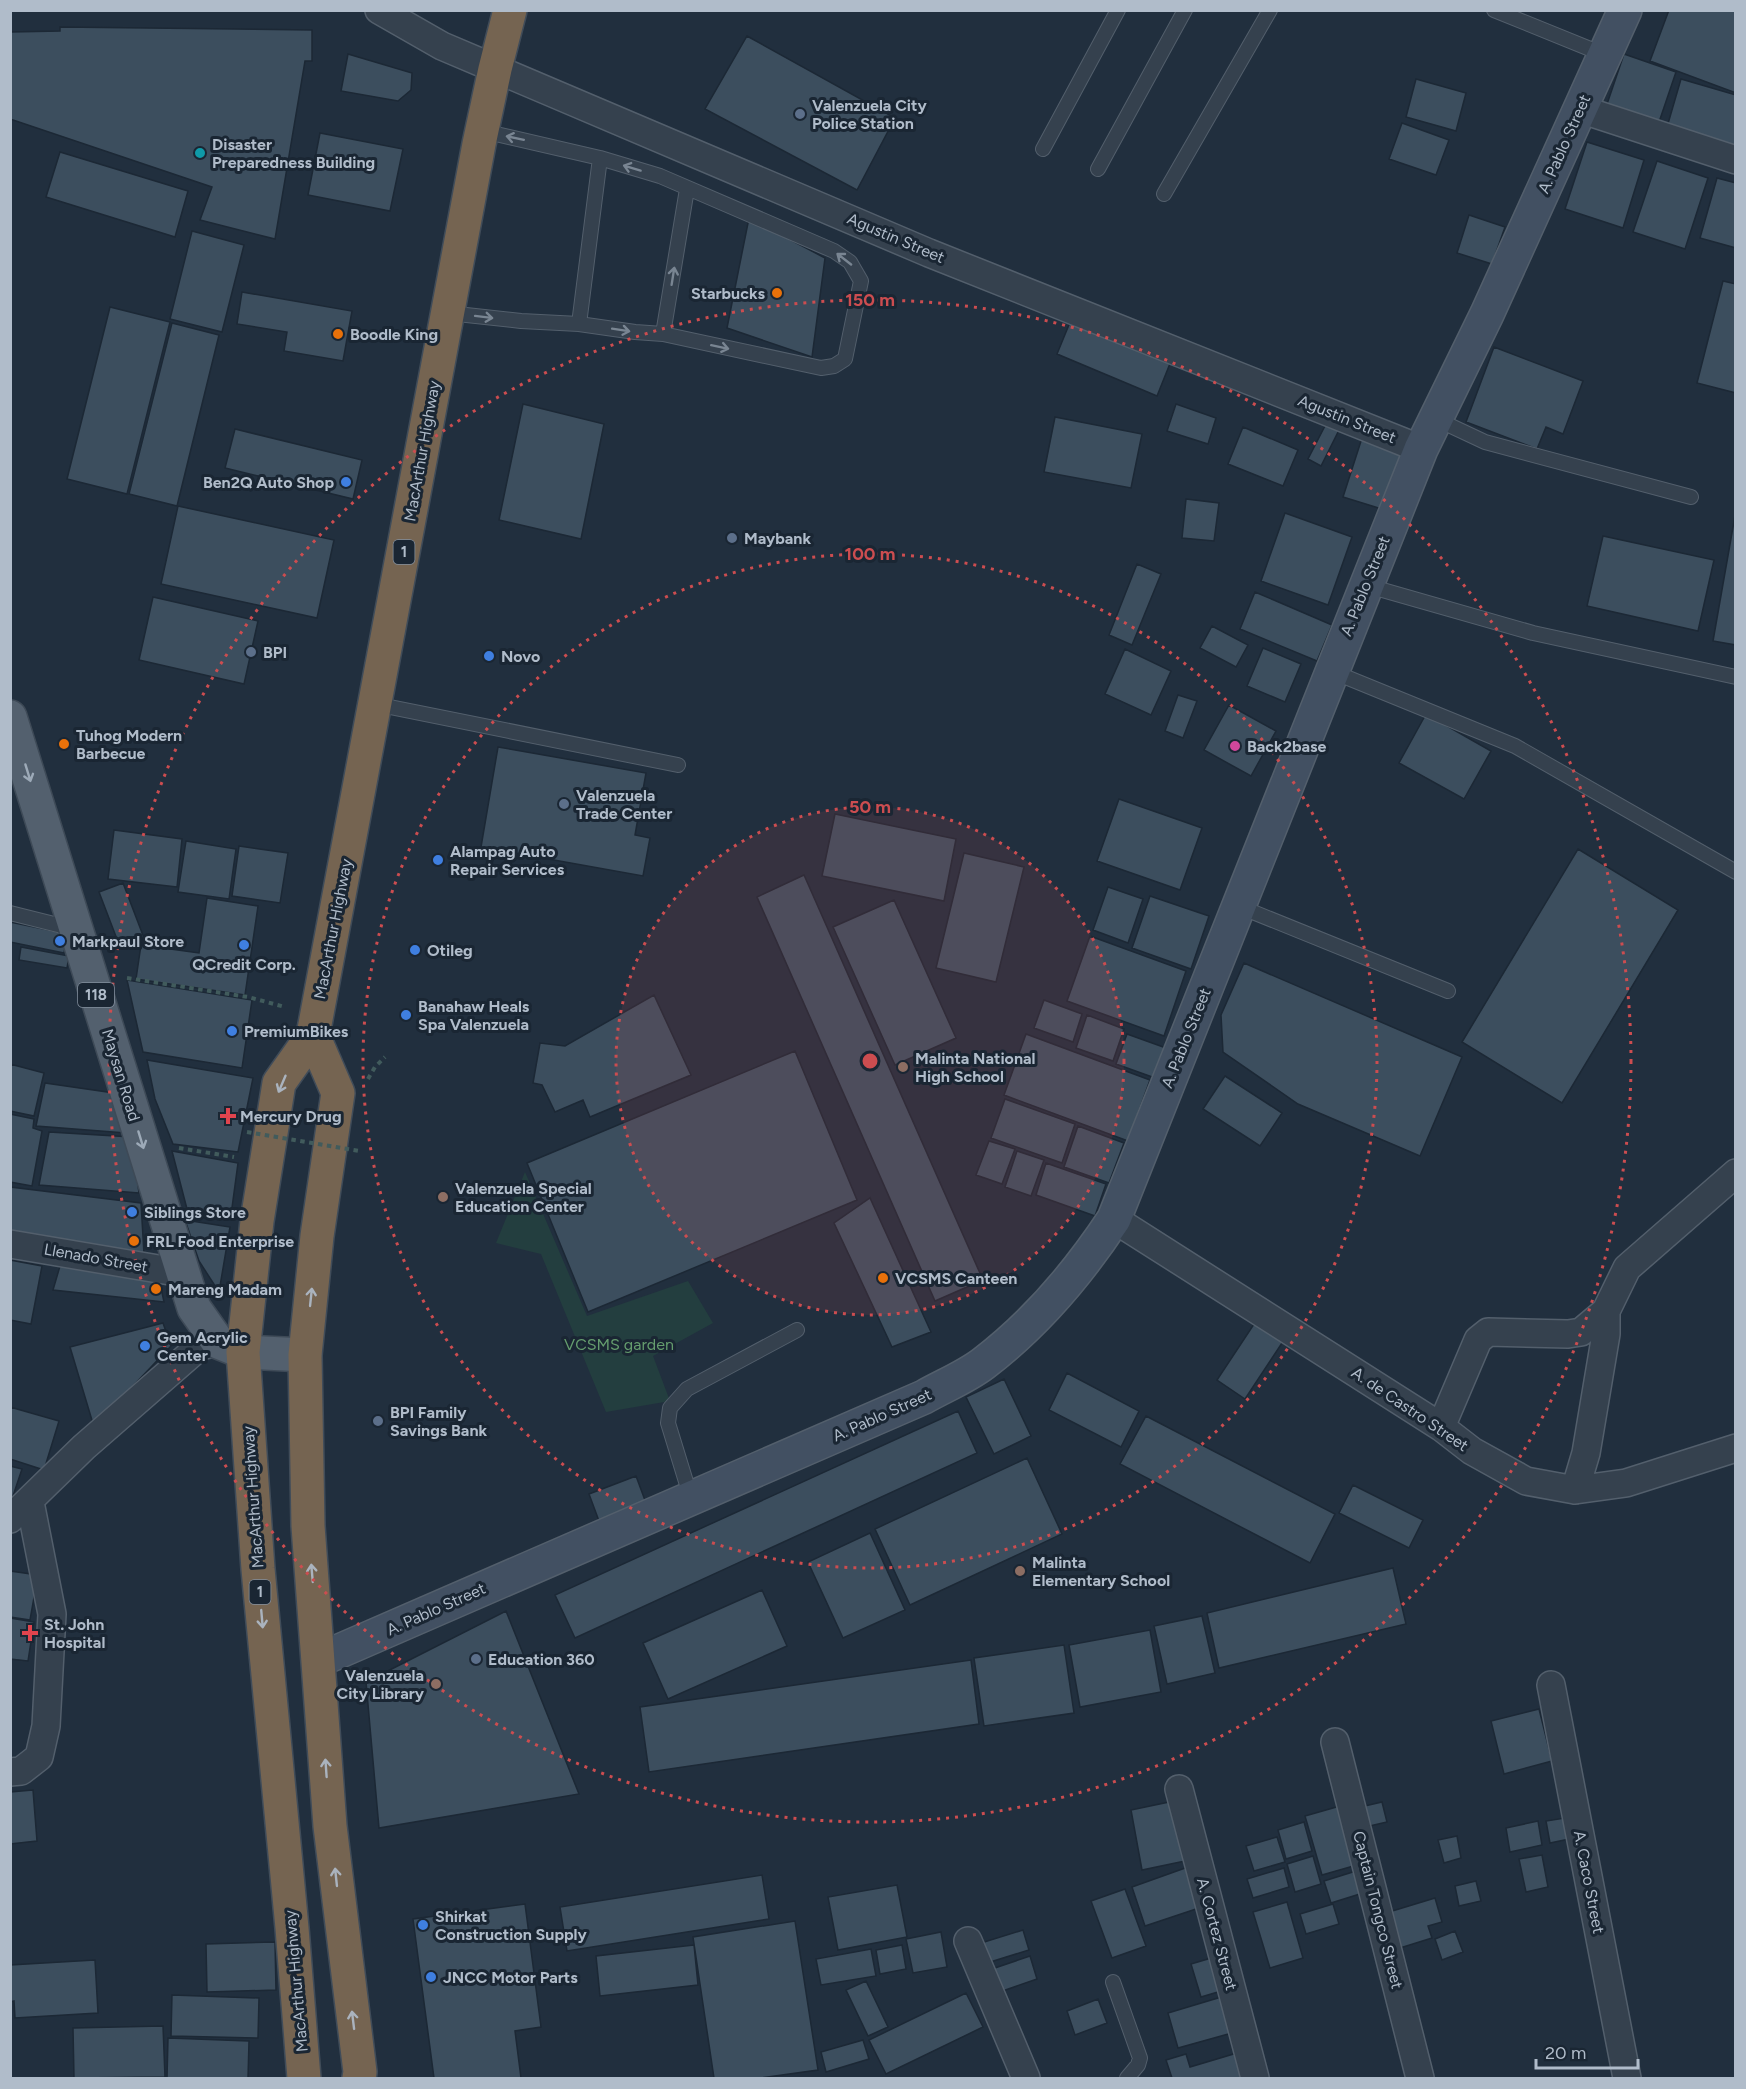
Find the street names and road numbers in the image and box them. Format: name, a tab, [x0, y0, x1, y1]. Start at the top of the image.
street label: A. Pablo Street	[1534, 92, 1594, 196]
street label: Agustin Street	[844, 209, 948, 267]
street label: MacArthur Highway	[400, 379, 444, 523]
street label: Agustin Street	[1295, 391, 1399, 447]
street label: A. Pablo Street	[1336, 533, 1394, 639]
road number: 1	[394, 540, 414, 564]
street label: MacArthur Highway	[310, 857, 356, 1001]
road number: 118	[78, 983, 114, 1007]
street label: A. Pablo Street	[1157, 985, 1215, 1091]
street label: Maysan Road	[98, 1027, 144, 1123]
street label: Llenado Street	[43, 1240, 149, 1276]
street label: A. de Castro Street	[1348, 1363, 1472, 1455]
street label: A. Pablo Street	[830, 1385, 934, 1445]
street label: MacArthur Highway	[239, 1425, 267, 1569]
street label: A. Pablo Street	[384, 1579, 488, 1639]
road number: 1	[250, 1580, 270, 1604]
street label: Captain Tongco Street	[1349, 1829, 1407, 1991]
street label: A. Caco Street	[1570, 1829, 1608, 1935]
street label: A. Cortez Street	[1193, 1876, 1241, 1992]
street label: MacArthur Highway	[280, 1909, 312, 2053]

